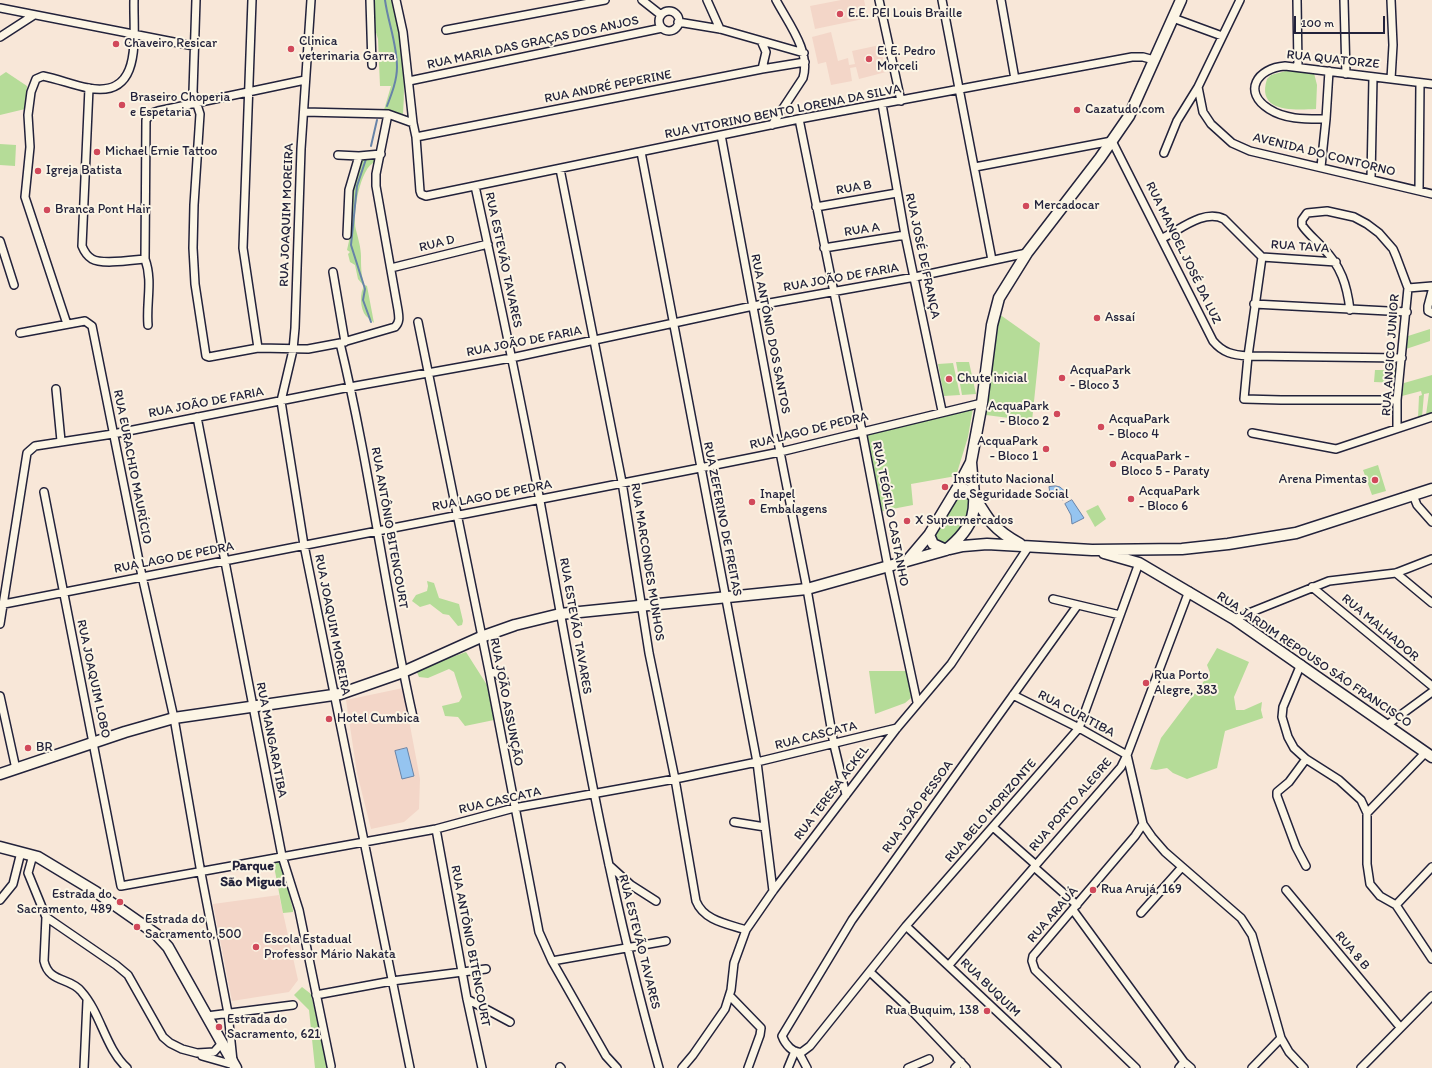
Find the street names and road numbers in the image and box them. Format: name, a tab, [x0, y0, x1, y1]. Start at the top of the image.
street label: RUA MARIA DAS GRAÇAS DOS ANJOS	[426, 13, 640, 73]
street label: RUA QUATORZE	[1286, 47, 1380, 73]
street label: RUA ANDRÉ PEPERINE	[543, 67, 673, 107]
street label: RUA VITORINO BENTO LORENA DA SILVA	[664, 81, 902, 143]
street label: AVENIDA DO CONTORNO	[1251, 130, 1397, 180]
street label: RUA JOAQUIM MOREIRA	[277, 143, 297, 287]
street label: RUA B	[835, 177, 873, 199]
street label: RUA MANOEL JOSÉ DA LUZ	[1142, 179, 1224, 327]
street label: RUA ESTEVÃO TAVARES	[481, 191, 525, 329]
street label: RUA JOSÉ DE FRANÇA	[901, 192, 943, 320]
street label: RUA A	[843, 219, 881, 241]
street label: RUA D	[417, 232, 457, 256]
street label: RUA TAVA	[1270, 237, 1330, 257]
street label: RUA ANTÔNIO DOS SANTOS	[747, 253, 793, 415]
street label: RUA JOÃO DE FARIA	[782, 260, 900, 296]
street label: RUA ANGICO JUNIOR	[1379, 293, 1403, 417]
street label: RUA JOÃO DE FARIA	[465, 323, 583, 361]
street label: RUA JOÃO DE FARIA	[147, 384, 265, 422]
street label: RUA EURACHIO MAURÍCIO	[109, 389, 155, 545]
street label: RUA LAGO DE PEDRA	[748, 409, 870, 453]
street label: RUA ZEFERINO DE FREITAS	[699, 440, 745, 598]
street label: RUA TEÓFILO CASTANHO	[868, 440, 912, 588]
street label: RUA ANTÔNIO BITENCOURT	[367, 446, 411, 610]
street label: RUA LAGO DE PEDRA	[431, 477, 553, 515]
street label: RUA MARCONDES MUNHOS	[627, 482, 667, 642]
street label: RUA LAGO DE PEDRA	[113, 539, 235, 577]
street label: RUA JOAQUIM MOREIRA	[311, 553, 353, 697]
street label: RUA ESTEVÃO TAVARES	[555, 556, 595, 696]
street label: RUA JARDIM REPOUSO SÃO FRANCISCO	[1213, 589, 1415, 731]
street label: RUA MALHADOR	[1338, 591, 1422, 665]
street label: RUA JOAQUIM LOBO	[73, 618, 113, 740]
street label: RUA JOÃO ASSUNÇÃO	[486, 637, 526, 767]
street label: RUA MANGARATIBA	[252, 681, 290, 799]
street label: RUA CURITIBA	[1035, 687, 1117, 741]
street label: RUA CASCATA	[773, 718, 859, 754]
street label: RUA TERESA ACKEL	[791, 743, 873, 843]
street label: RUA PORTO ALEGRE	[1026, 755, 1116, 855]
street label: RUA BELO HORIZONTE	[942, 756, 1040, 866]
street label: RUA JOÃO PESSOA	[879, 758, 957, 856]
street label: RUA CASCATA	[457, 784, 543, 818]
street label: RUA ANTÔNIO BITENCOURT	[447, 864, 493, 1028]
street label: RUA ESTEVÃO TAVARES	[615, 873, 663, 1011]
street label: RUA ARAUÁ	[1024, 884, 1082, 946]
street label: RUA 8 B	[1331, 928, 1373, 974]
street label: RUA BUQUIM	[957, 955, 1023, 1021]

